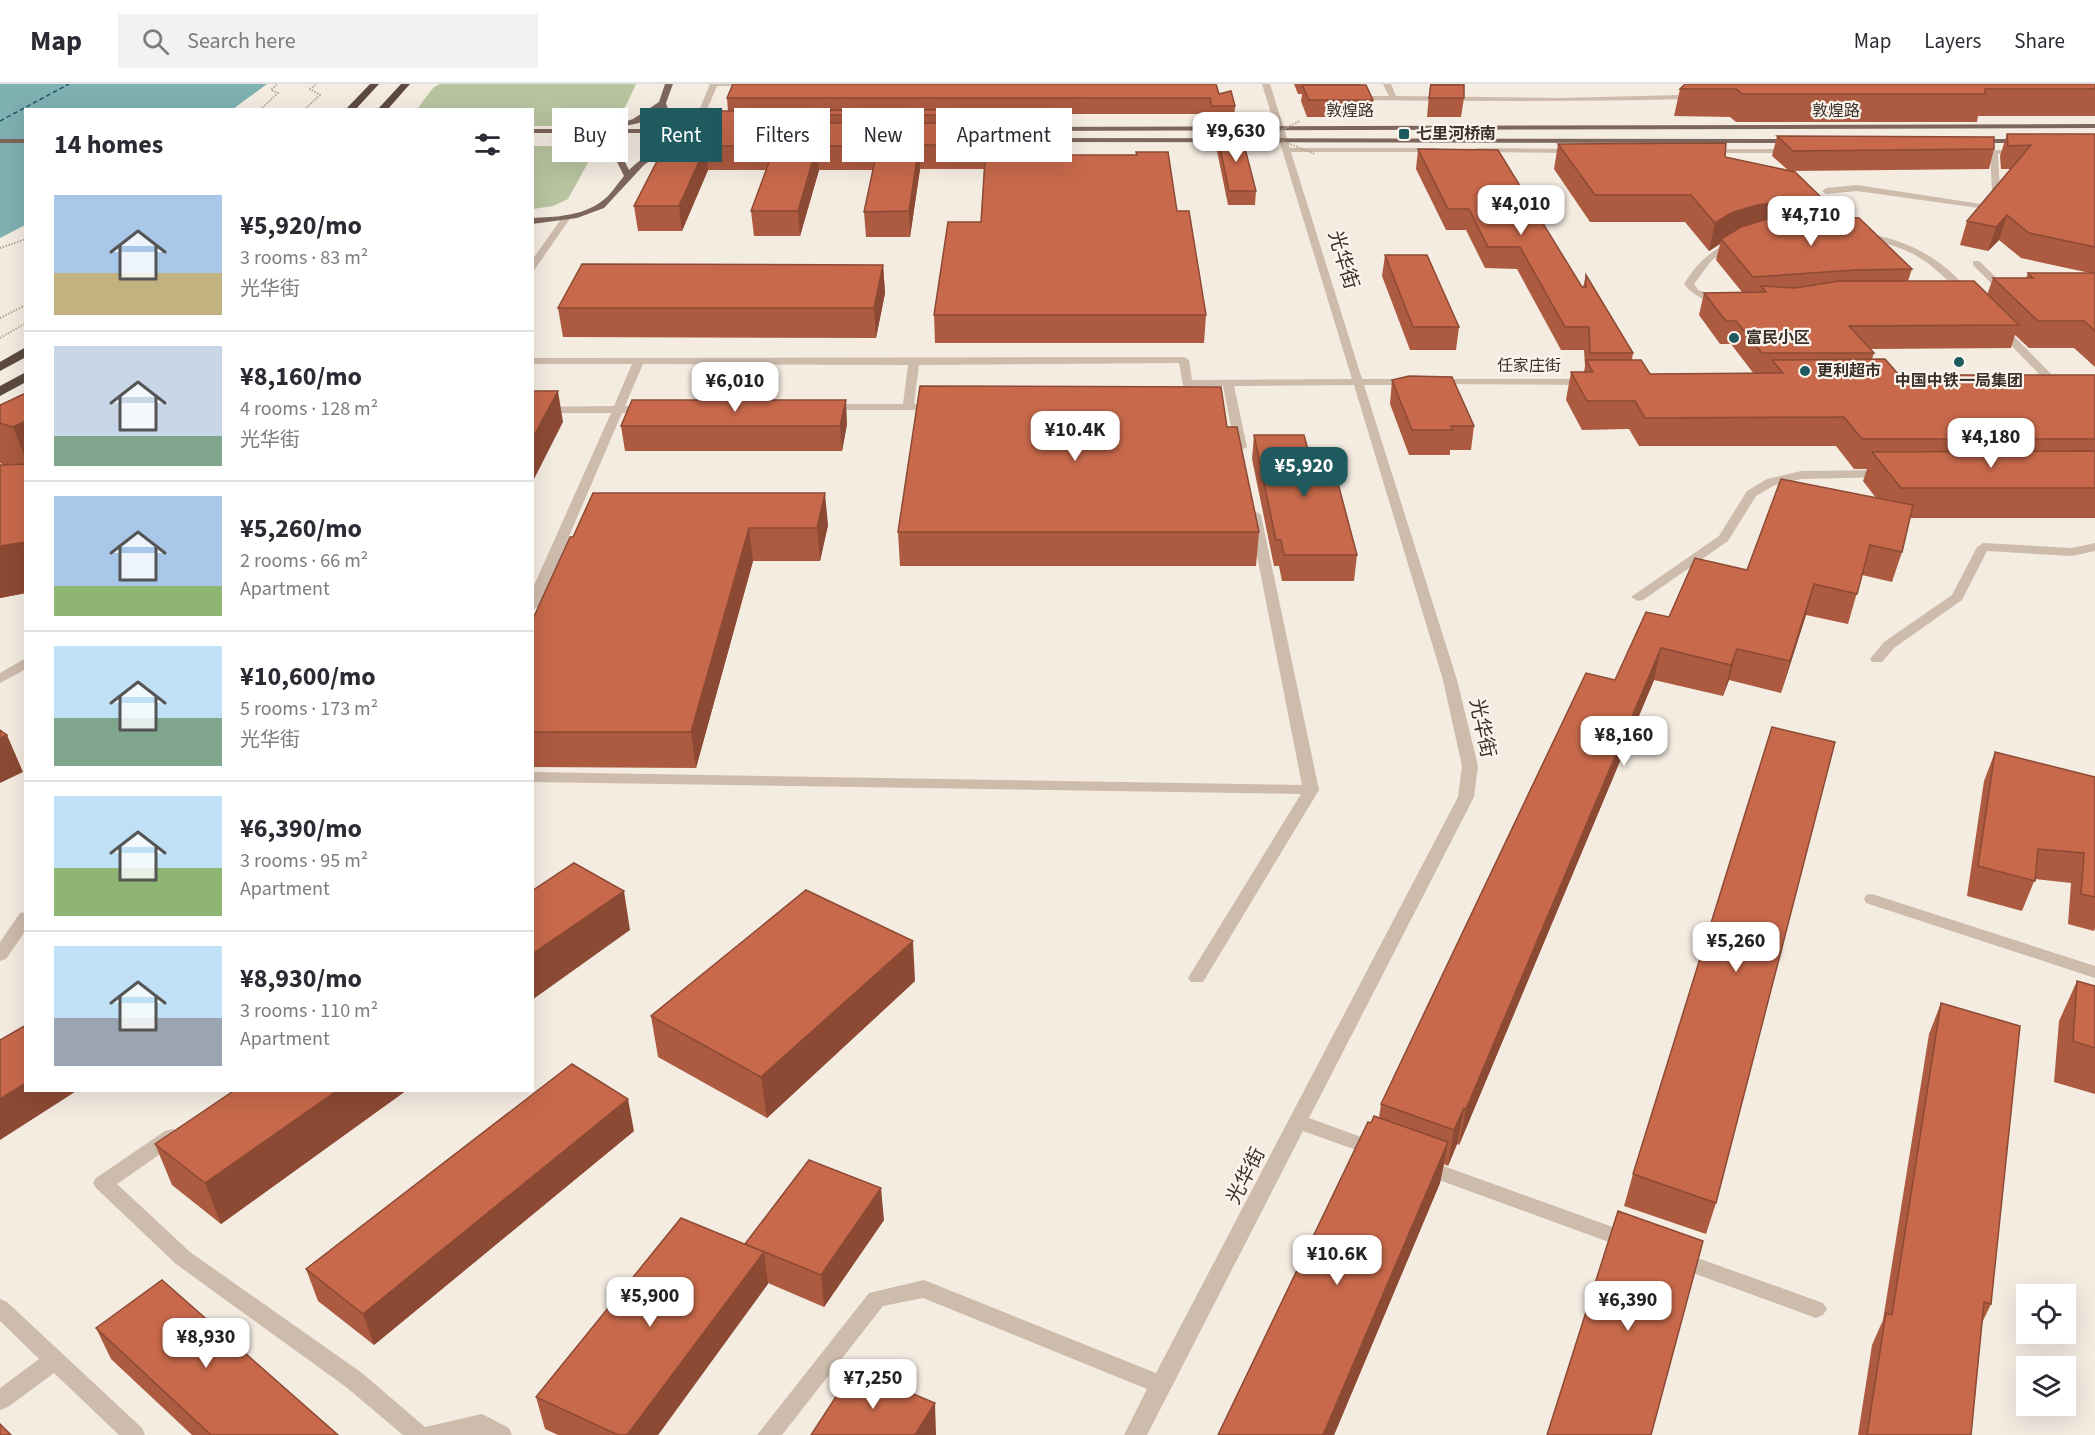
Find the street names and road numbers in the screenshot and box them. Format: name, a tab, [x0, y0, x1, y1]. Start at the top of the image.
street label: 敦煌路	[1326, 100, 1374, 122]
street label: 敦煌路	[1812, 100, 1860, 122]
street label: 光华街	[1321, 227, 1365, 293]
street label: 任家庄街	[1497, 355, 1561, 377]
street label: 光华街	[1462, 696, 1502, 760]
street label: 光华街	[1220, 1143, 1272, 1209]

